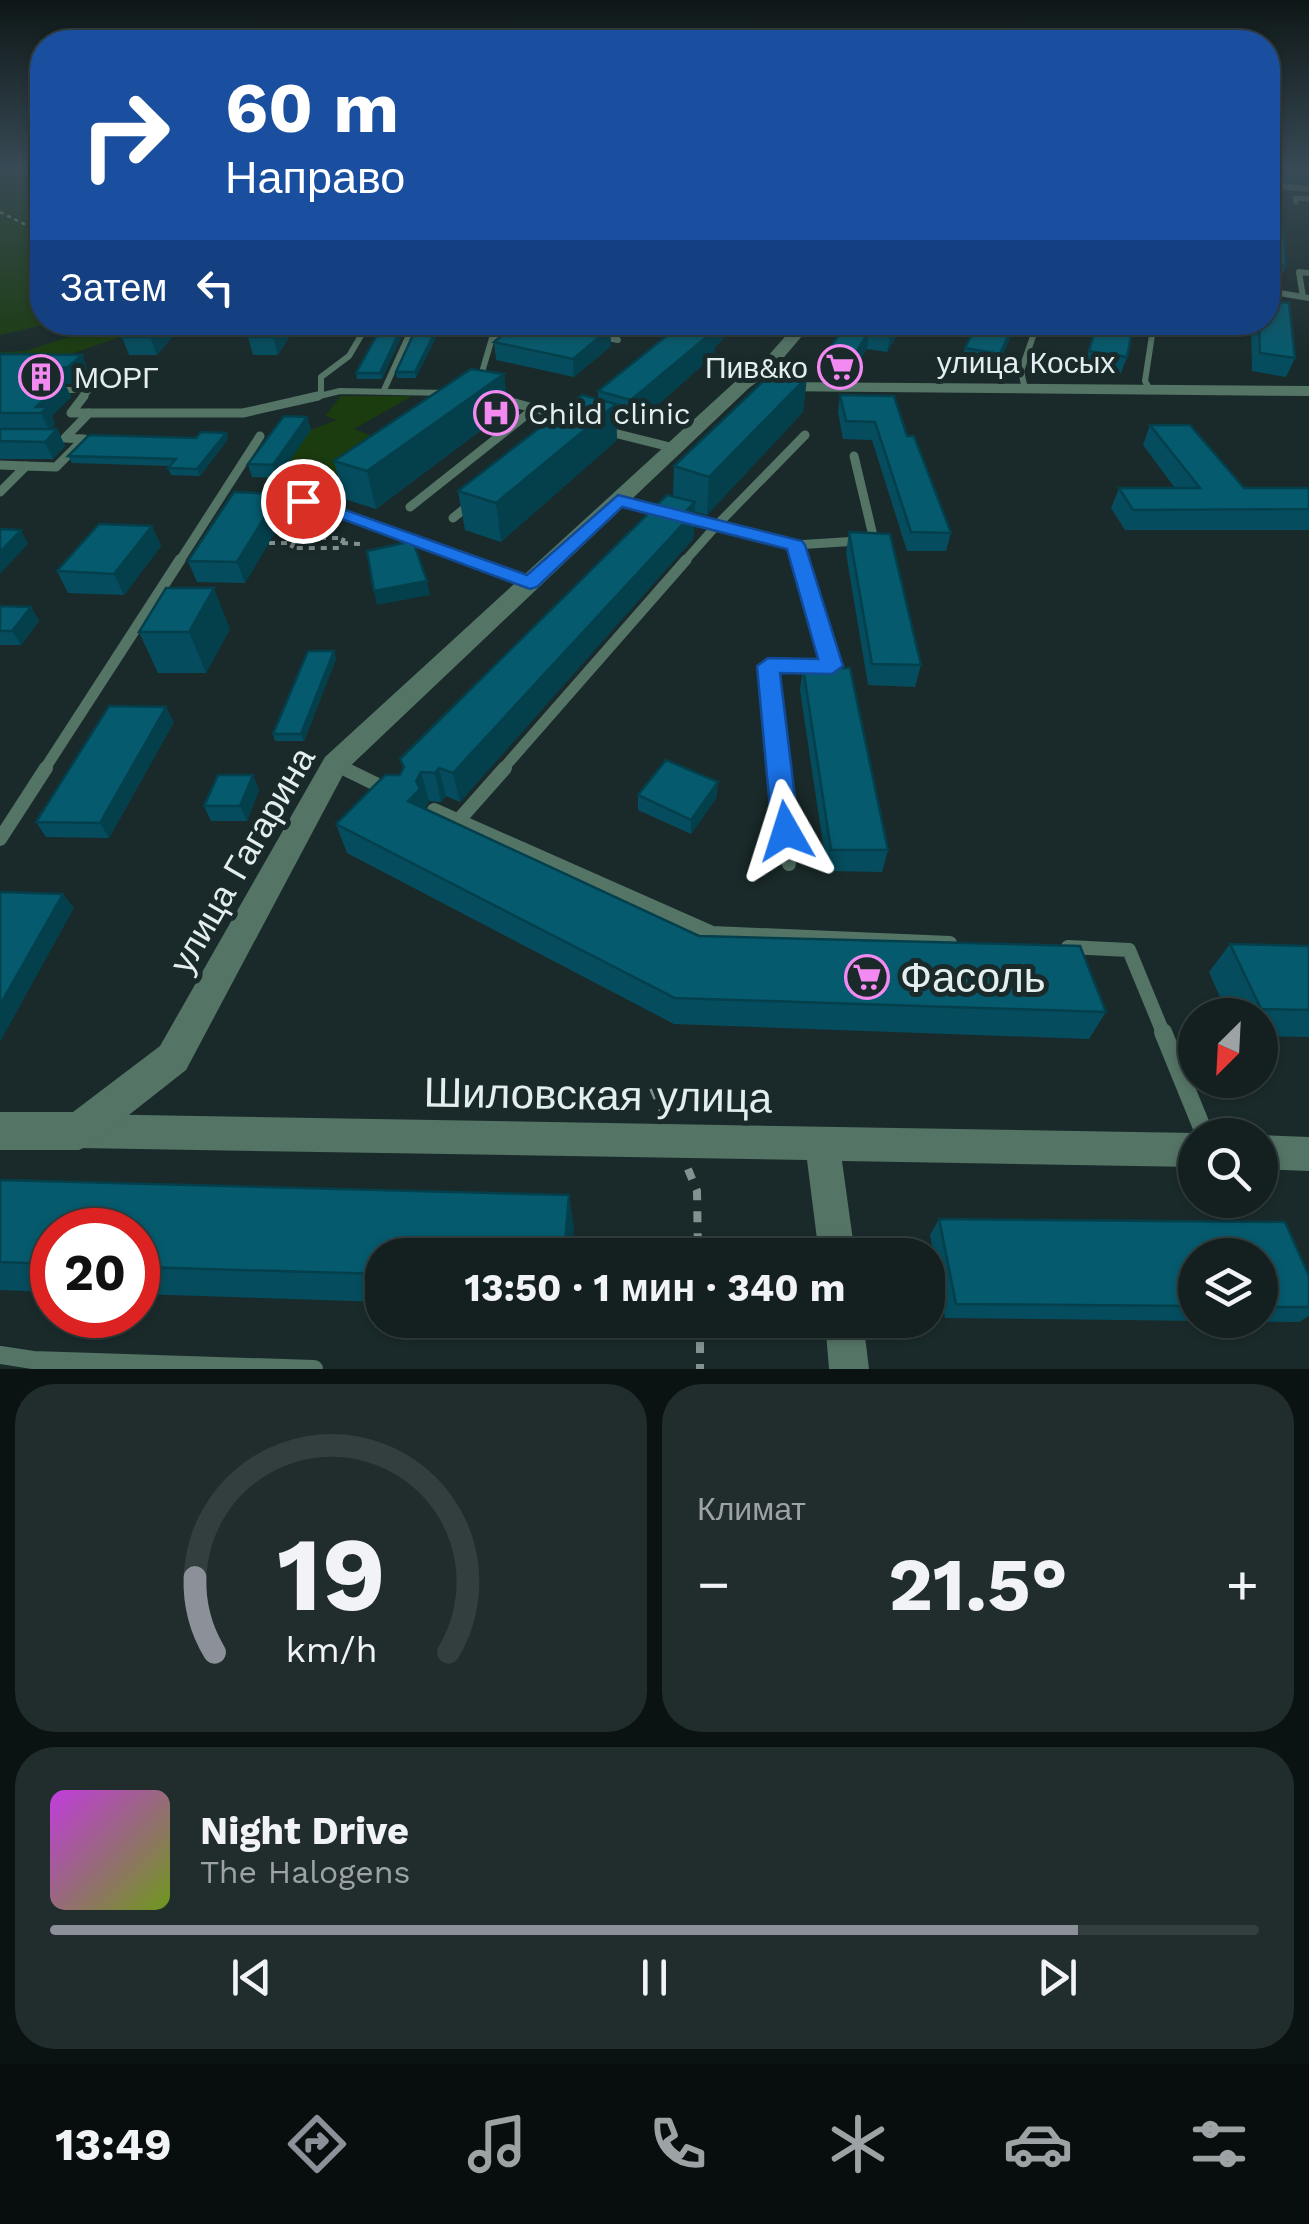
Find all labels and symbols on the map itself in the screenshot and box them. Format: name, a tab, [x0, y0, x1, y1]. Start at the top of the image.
supermarket icon: Пив&ко	[817, 344, 863, 390]
street label: улица Косых	[937, 345, 1115, 380]
place label: Пив&ко	[705, 350, 808, 385]
building icon: МОРГ	[18, 354, 64, 400]
place label: МОРГ	[74, 360, 159, 395]
hospital icon: Child clinic	[473, 390, 519, 436]
place label: Child clinic	[528, 396, 691, 431]
pin	[261, 459, 346, 544]
street label: улица Гагарина	[160, 739, 324, 980]
position arrow	[734, 779, 838, 883]
place label: Фасоль	[900, 953, 1046, 1002]
supermarket icon: Фасоль	[844, 954, 890, 1000]
north arrow	[1178, 998, 1278, 1098]
street label: Шиловская улица	[423, 1067, 773, 1123]
speed limit sign: 20	[30, 1208, 160, 1338]

